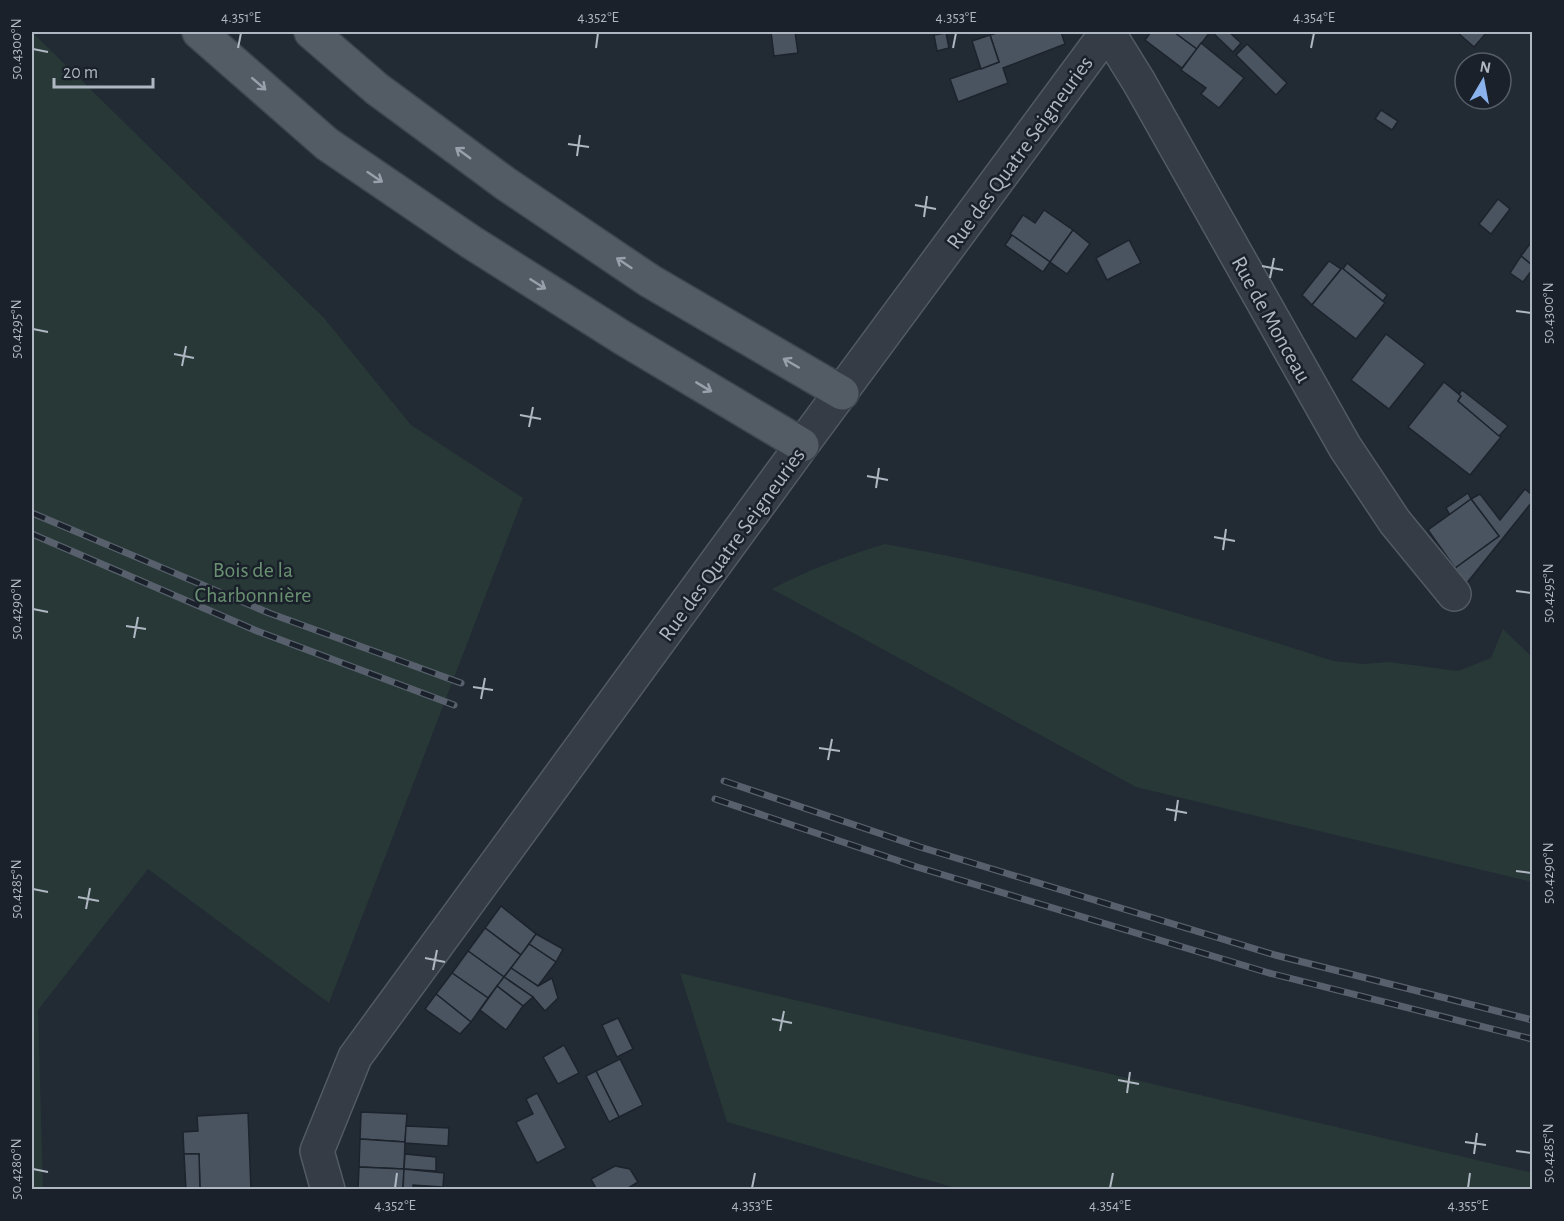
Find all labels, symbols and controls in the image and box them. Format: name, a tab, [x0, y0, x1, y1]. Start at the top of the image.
text: 4.351°E	[221, 10, 261, 25]
text: 4.352°E	[577, 10, 619, 25]
text: 4.353°E	[936, 10, 976, 25]
text: 4.354°E	[1293, 10, 1335, 25]
text: 50.4300°N	[9, 18, 24, 80]
scale bar	[54, 51, 153, 89]
north arrow	[1453, 51, 1513, 111]
street label: Rue des Quatre Seigneuries	[943, 52, 1097, 253]
text: N	[1479, 58, 1492, 76]
text: 20 m	[63, 64, 98, 82]
one-way arrow	[251, 77, 266, 91]
one-way arrow	[456, 147, 472, 159]
one-way arrow	[366, 171, 383, 183]
street label: Rue de Monceau	[1227, 253, 1315, 386]
one-way arrow	[616, 257, 633, 269]
one-way arrow	[529, 279, 546, 291]
text: 50.4300°N	[1541, 282, 1556, 344]
text: 50.4295°N	[9, 299, 24, 359]
one-way arrow	[783, 357, 800, 369]
one-way arrow	[695, 381, 712, 393]
street label: Rue des Quatre Seigneuries	[655, 444, 809, 645]
park label: Bois de la Charbonnière	[194, 559, 312, 606]
text: 50.4295°N	[1541, 563, 1556, 623]
text: 50.4290°N	[9, 578, 24, 640]
text: 50.4290°N	[1541, 842, 1556, 904]
text: 50.4285°N	[9, 859, 24, 919]
text: 50.4285°N	[1541, 1123, 1556, 1183]
text: 50.4280°N	[9, 1138, 24, 1200]
text: 4.352°E	[374, 1198, 416, 1213]
text: 4.353°E	[732, 1198, 772, 1213]
text: 4.354°E	[1089, 1198, 1131, 1213]
text: 4.355°E	[1448, 1198, 1489, 1213]

